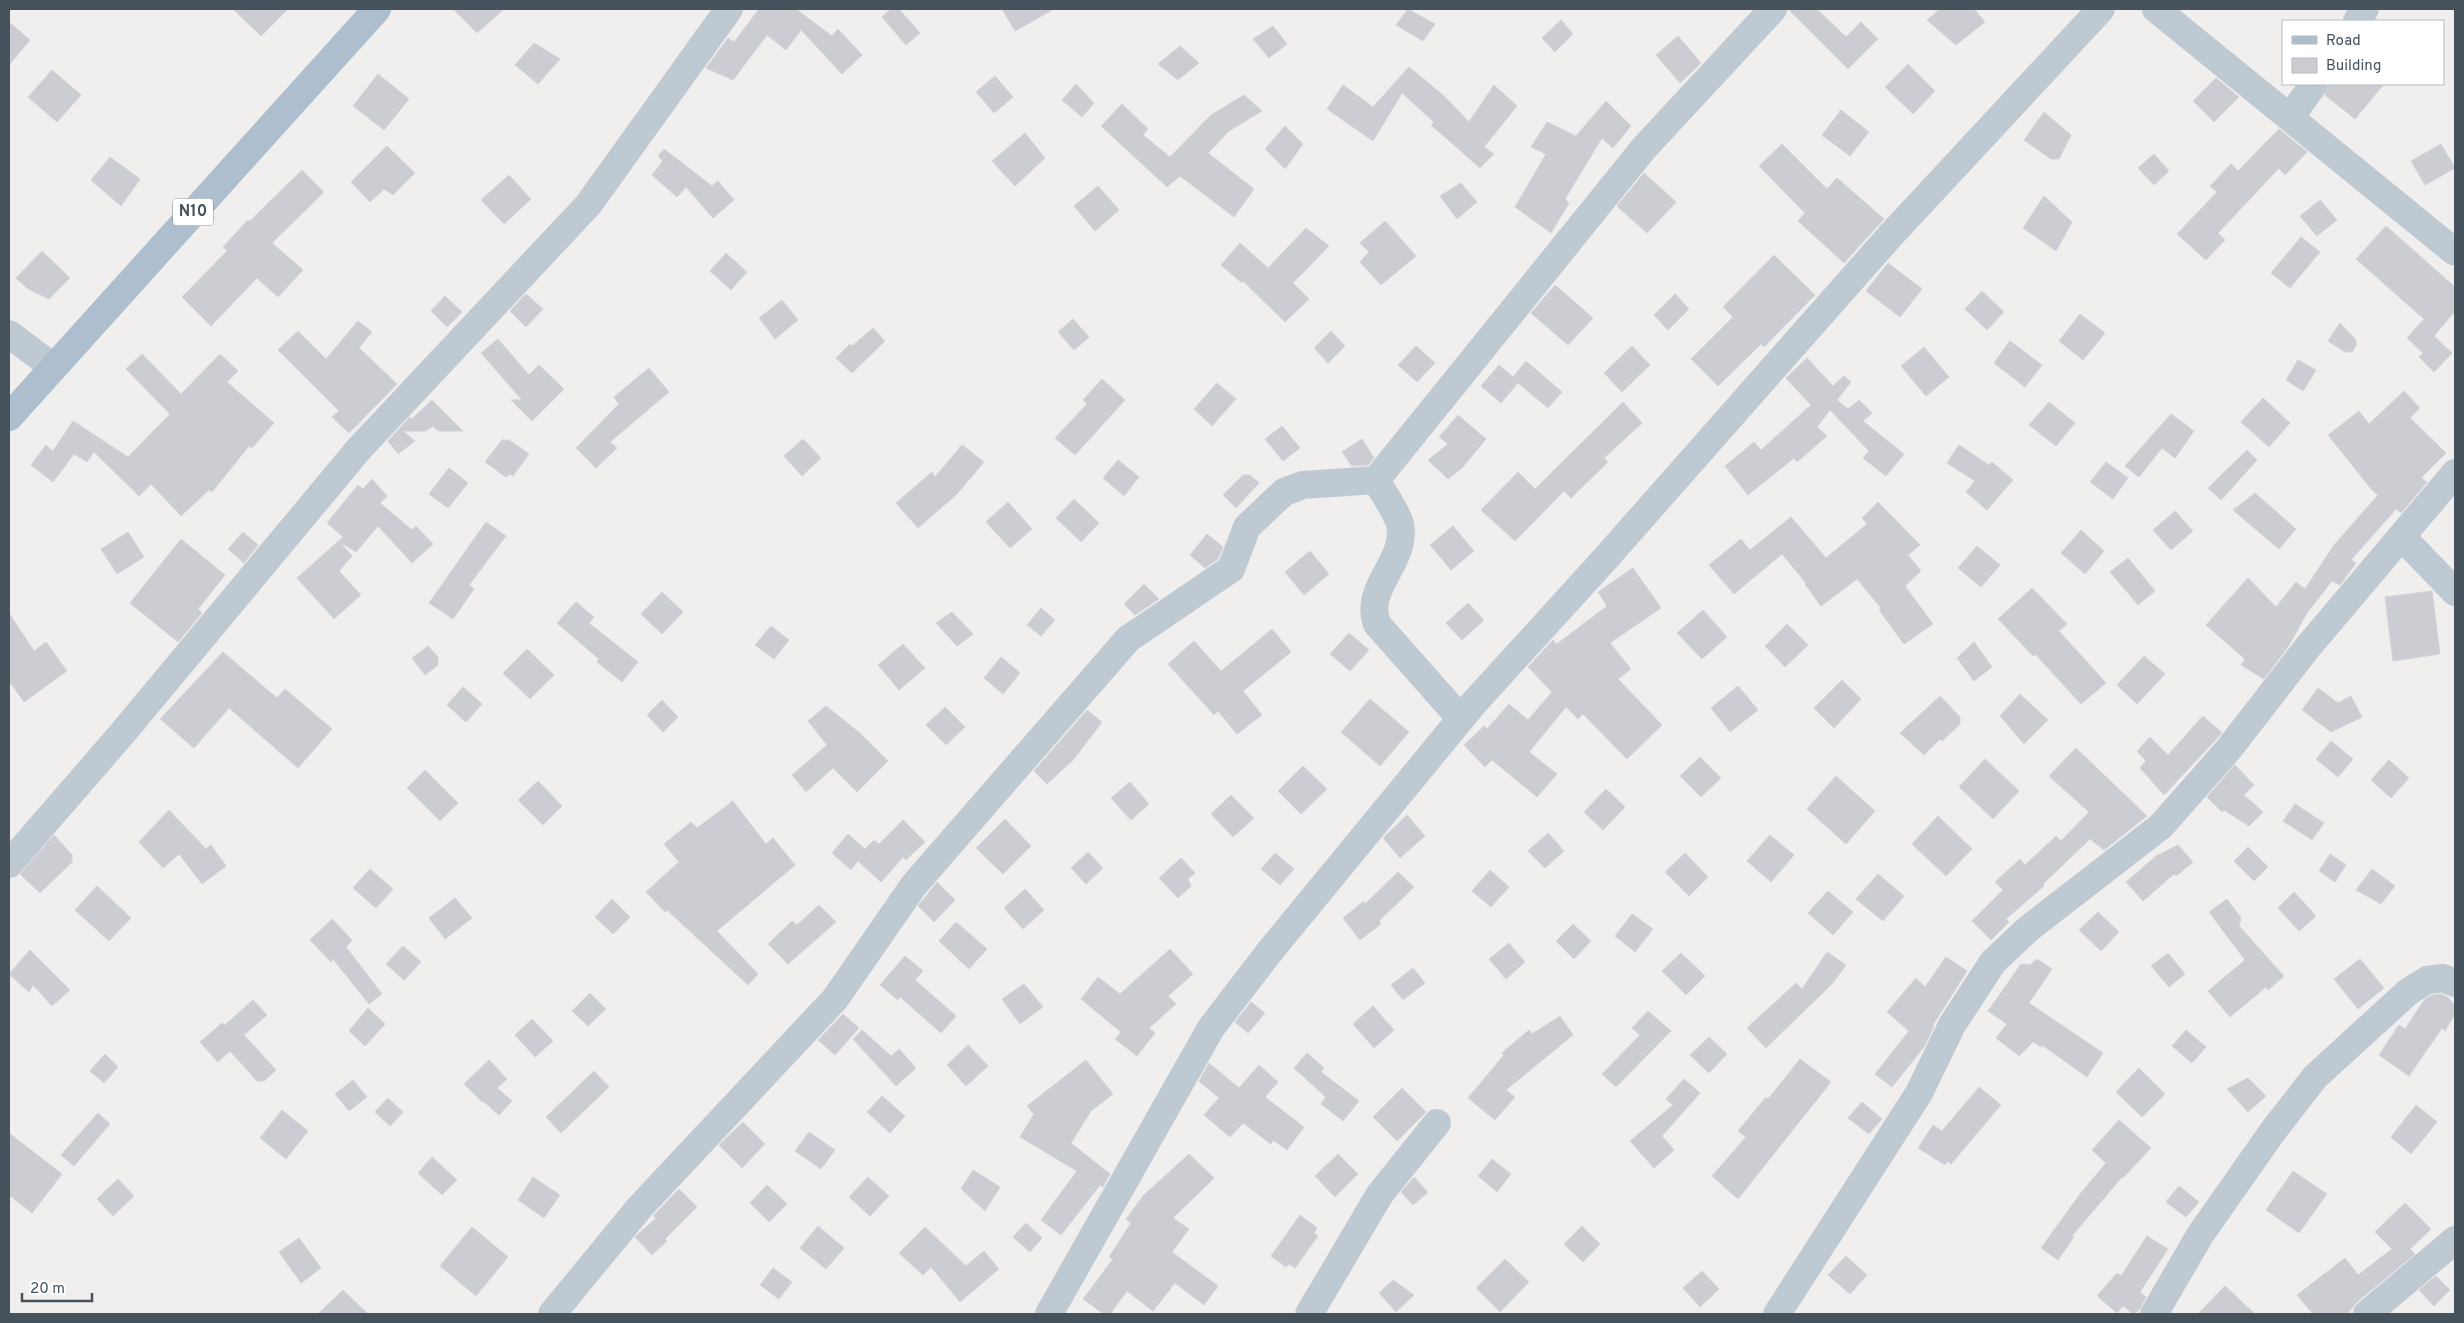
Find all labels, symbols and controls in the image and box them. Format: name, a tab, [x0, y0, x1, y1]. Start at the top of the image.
legend	[2282, 20, 2444, 85]
text: Road	[2326, 32, 2361, 51]
text: Building	[2326, 57, 2381, 76]
road number: N10	[173, 198, 213, 226]
scale bar	[22, 1270, 92, 1302]
text: 20 m	[30, 1280, 65, 1299]

